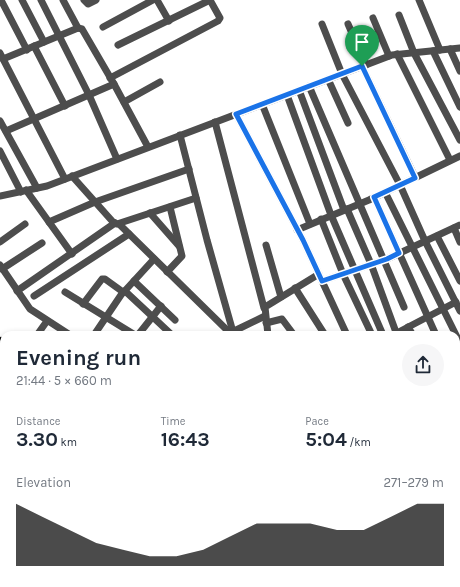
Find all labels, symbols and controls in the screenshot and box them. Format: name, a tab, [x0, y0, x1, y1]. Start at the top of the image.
pin	[345, 25, 379, 66]
icon: arrive	[351, 31, 373, 53]
button: share	[402, 344, 444, 386]
text: Evening run	[16, 345, 141, 371]
text: 21:44 · 5 × 660 m	[16, 373, 112, 388]
text: Distance	[16, 415, 60, 428]
text: Time	[161, 415, 185, 428]
text: Pace	[305, 415, 329, 428]
text: 3.30	[16, 428, 58, 451]
text: 16:43	[161, 428, 210, 451]
text: 5:04	[305, 428, 347, 451]
text: km	[58, 436, 77, 449]
text: /km	[347, 436, 371, 449]
text: Elevation	[16, 475, 71, 490]
text: 271–279 m	[383, 475, 444, 490]

